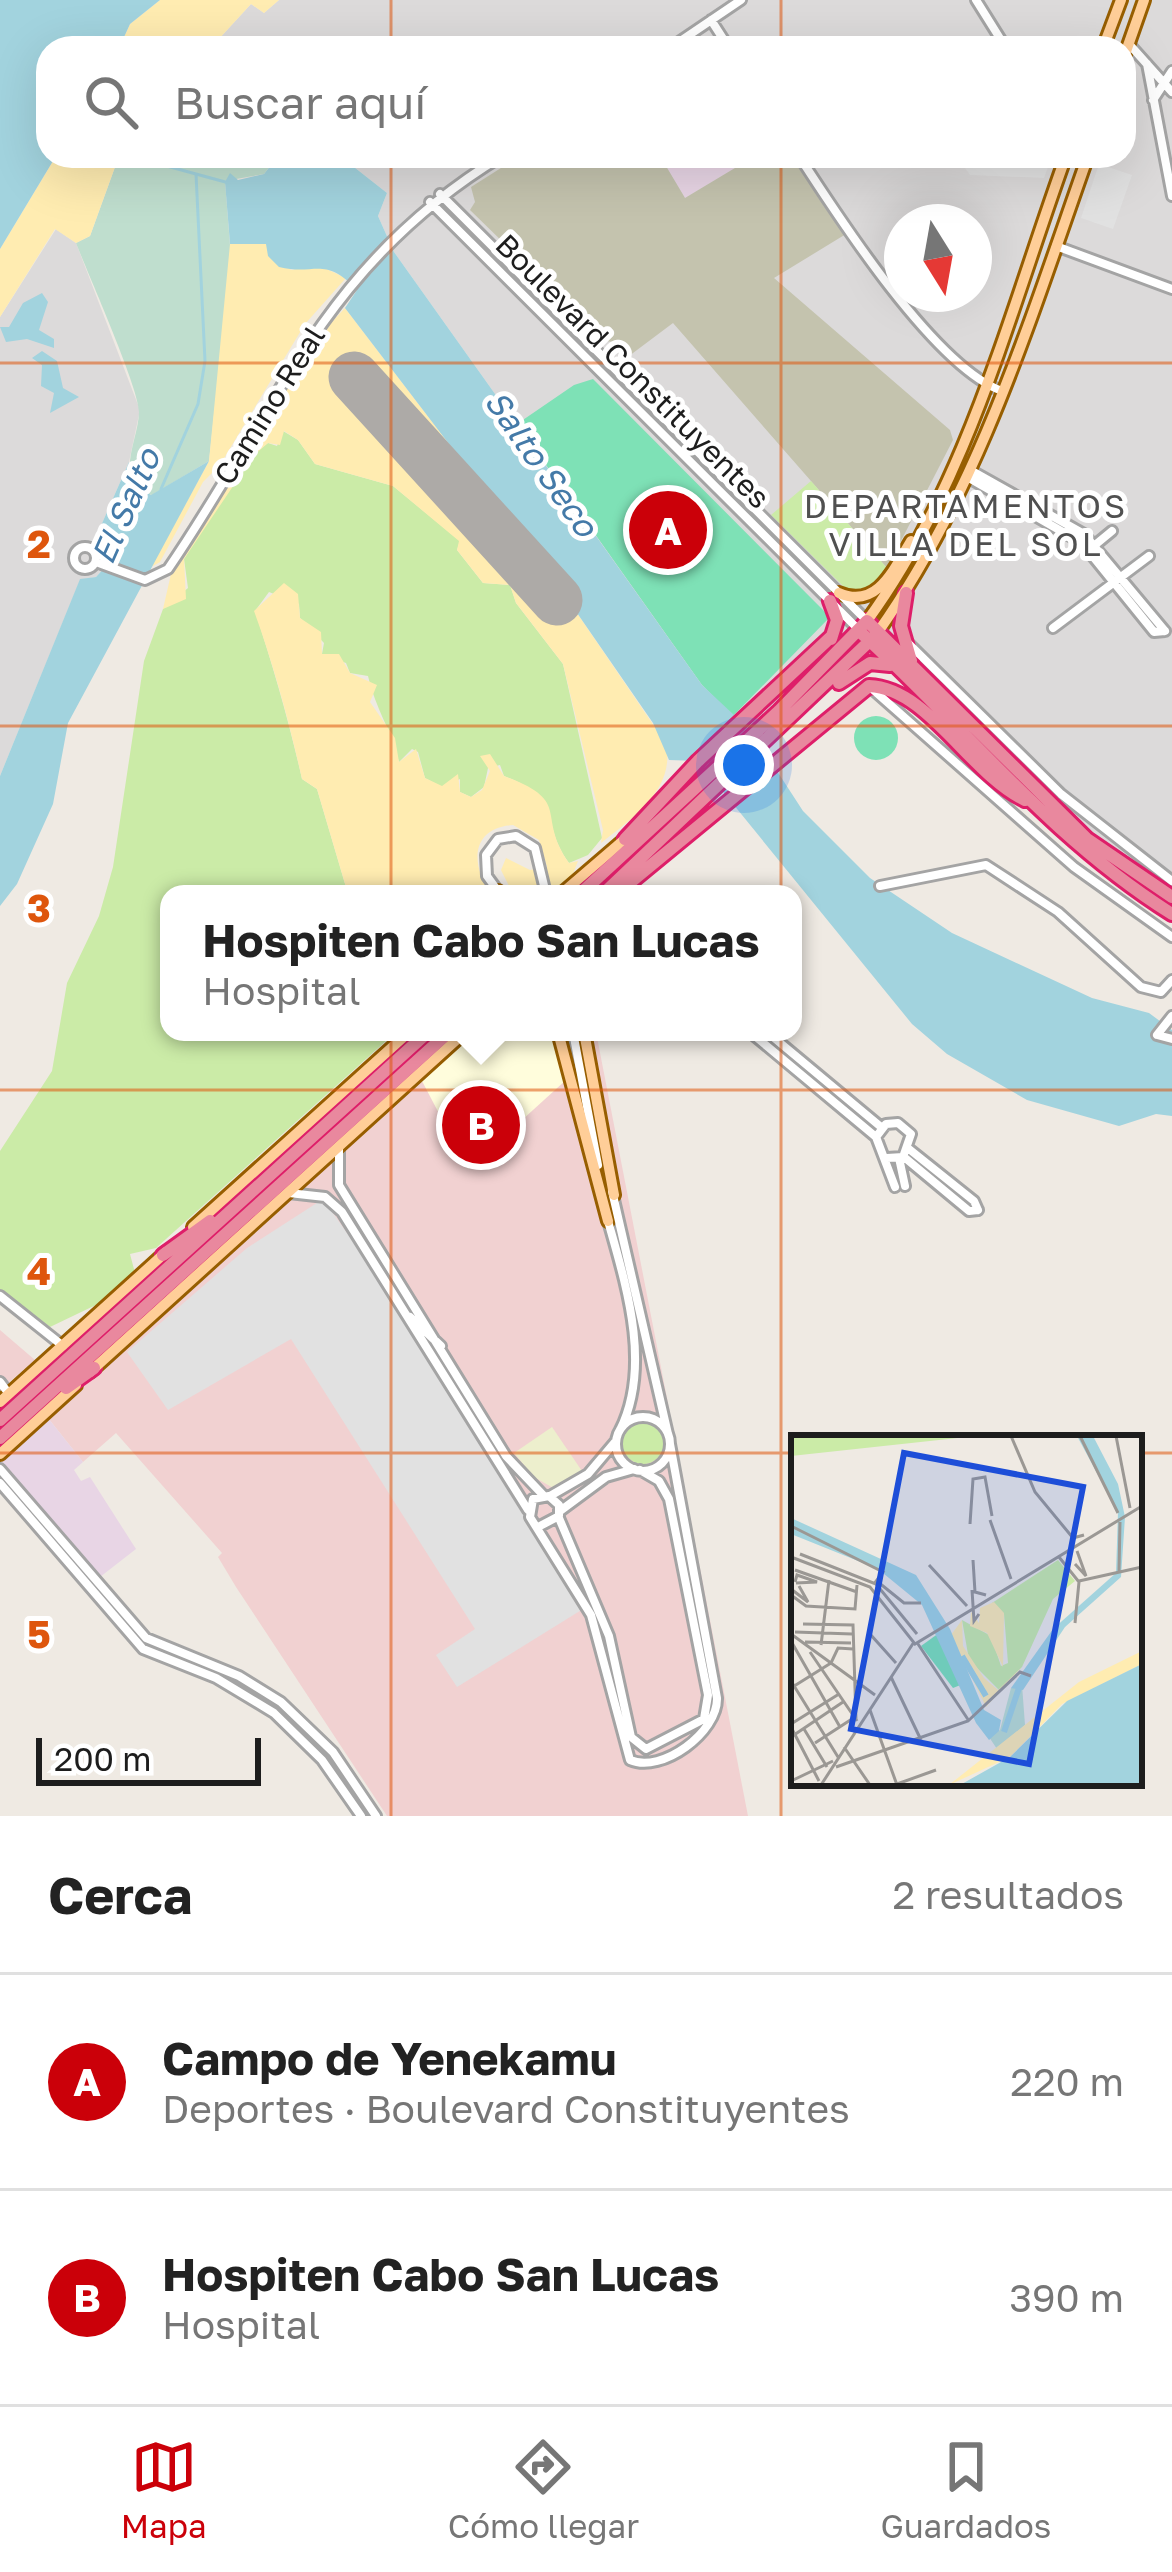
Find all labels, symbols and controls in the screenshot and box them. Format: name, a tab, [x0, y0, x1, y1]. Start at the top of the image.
search box	[36, 36, 1136, 168]
icon: search	[78, 69, 144, 135]
text: Buscar aquí	[174, 75, 426, 129]
north arrow	[884, 204, 992, 312]
street label: Boulevard Constituyentes	[489, 227, 777, 515]
street label: Camino Real	[206, 319, 332, 491]
water label: Salto Seco	[478, 383, 608, 545]
water label: El Salto	[82, 441, 168, 569]
pin: A	[629, 485, 707, 575]
district label: DEPARTAMENTOS VILLA DEL SOL	[804, 486, 1128, 563]
text: 2	[27, 520, 51, 567]
your location	[714, 735, 774, 795]
text: 3	[27, 884, 51, 931]
popup	[160, 885, 802, 1041]
text: Hospiten Cabo San Lucas	[202, 913, 760, 967]
text: Hospital	[202, 967, 361, 1014]
pin: B	[442, 1080, 520, 1170]
text: 4	[27, 1247, 51, 1294]
inset map	[791, 1435, 1142, 1786]
text: 5	[27, 1610, 51, 1657]
scale bar	[36, 1732, 261, 1785]
text: 200 m	[54, 1739, 152, 1778]
text: Cerca	[48, 1864, 192, 1925]
text: 2 resultados	[893, 1871, 1124, 1918]
text: Campo de Yenekamu	[162, 2031, 617, 2085]
text: A	[73, 2058, 101, 2105]
text: 220 m	[1010, 2058, 1124, 2105]
text: Deportes · Boulevard Constituyentes	[162, 2085, 850, 2132]
text: Hospiten Cabo San Lucas	[162, 2247, 719, 2301]
text: B	[73, 2274, 101, 2321]
text: 390 m	[1009, 2274, 1124, 2321]
text: Hospital	[162, 2301, 320, 2348]
tab: Mapa	[121, 2434, 207, 2545]
tab: Cómo llegar	[448, 2434, 639, 2545]
tab: Guardados	[880, 2434, 1051, 2545]

